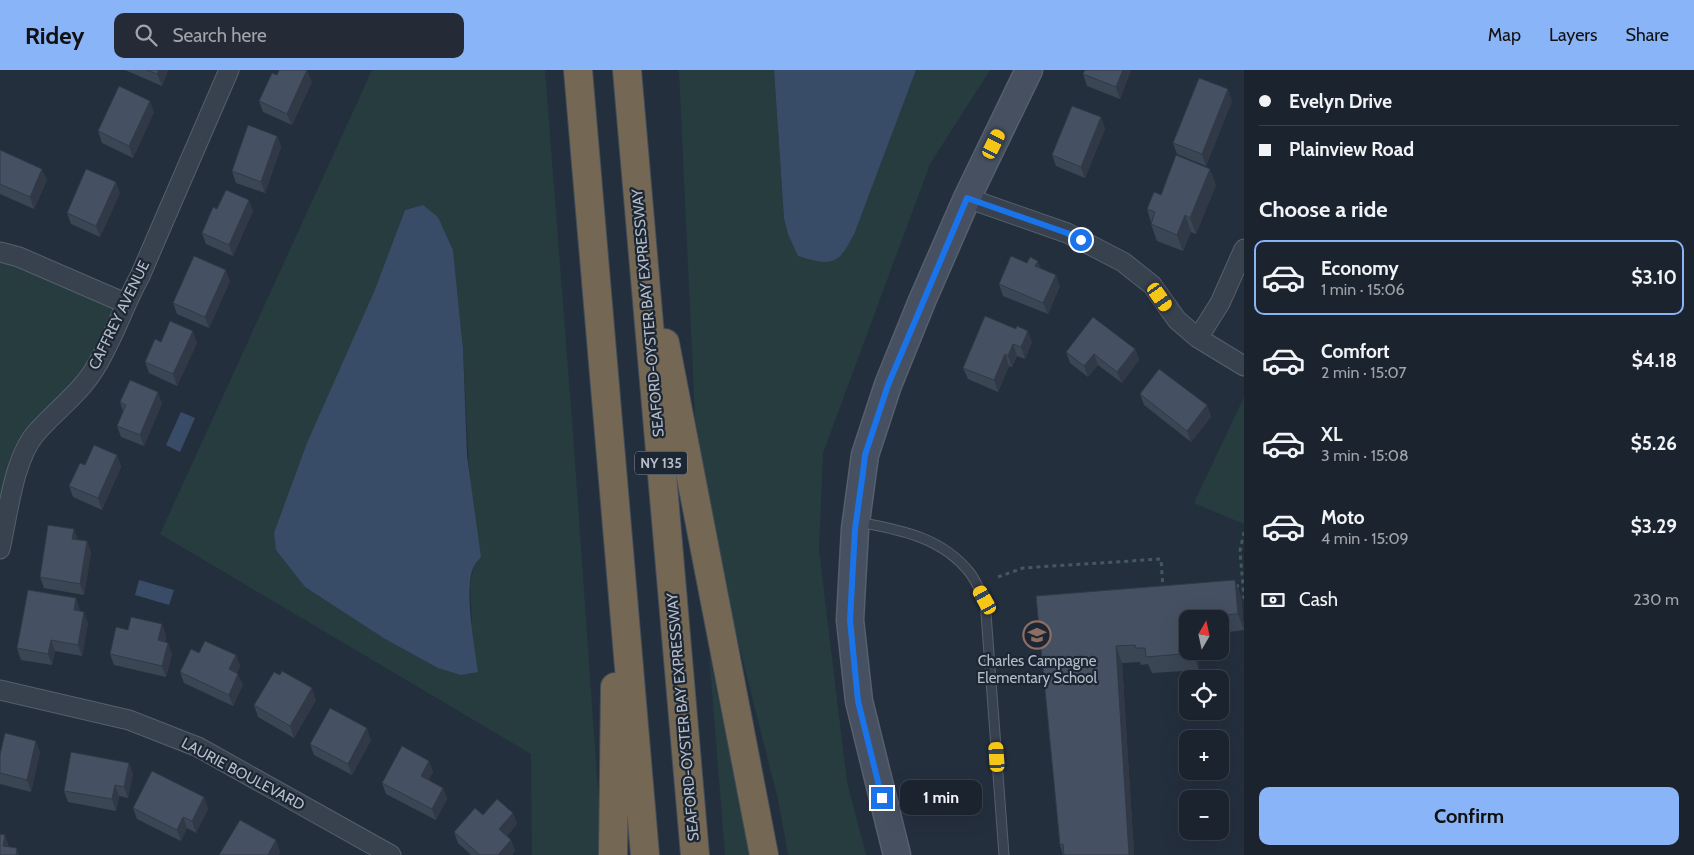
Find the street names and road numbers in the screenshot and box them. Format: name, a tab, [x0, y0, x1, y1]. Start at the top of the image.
street label: SEAFORD-OYSTER BAY EXPRESSWAY	[628, 188, 668, 438]
street label: CAFFREY AVENUE	[85, 258, 153, 372]
road number: NY 135	[635, 452, 687, 474]
street label: SEAFORD-OYSTER BAY EXPRESSWAY	[663, 592, 703, 842]
street label: LAURIE BOULEVARD	[178, 734, 308, 814]

